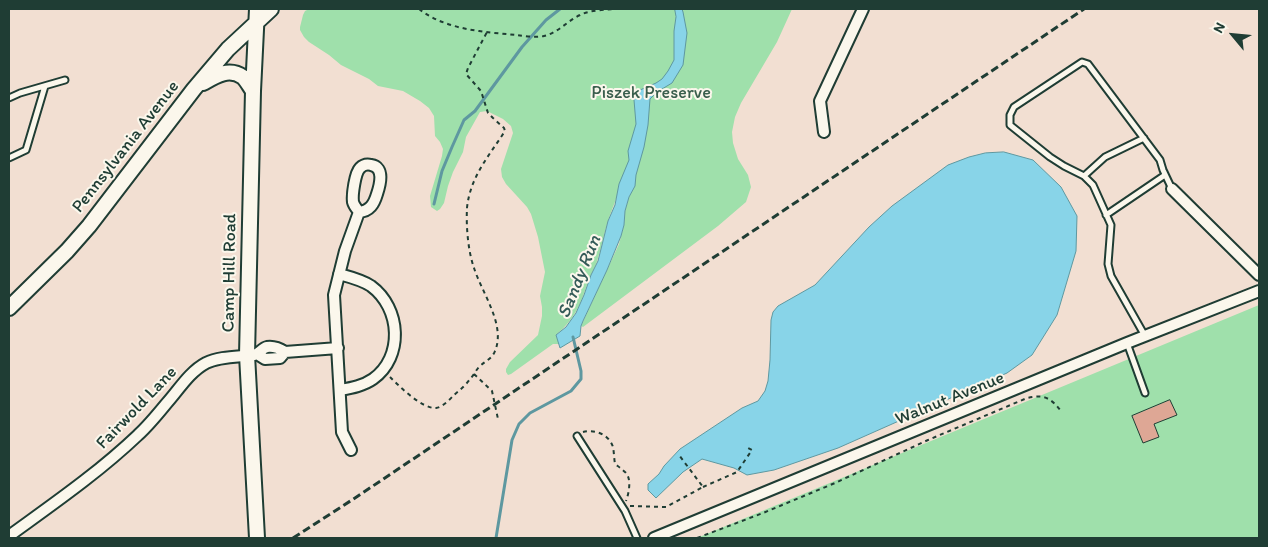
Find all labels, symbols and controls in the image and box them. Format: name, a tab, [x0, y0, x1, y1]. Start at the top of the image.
north arrow	[1208, 10, 1258, 60]
text: N	[1210, 20, 1229, 36]
street label: Pennsylvania Avenue	[68, 77, 184, 217]
park label: Piszek Preserve	[591, 82, 711, 104]
street label: Camp Hill Road	[218, 213, 242, 333]
water label: Sandy Run	[553, 232, 607, 322]
street label: Fairwold Lane	[92, 362, 182, 454]
street label: Walnut Avenue	[892, 367, 1008, 431]

